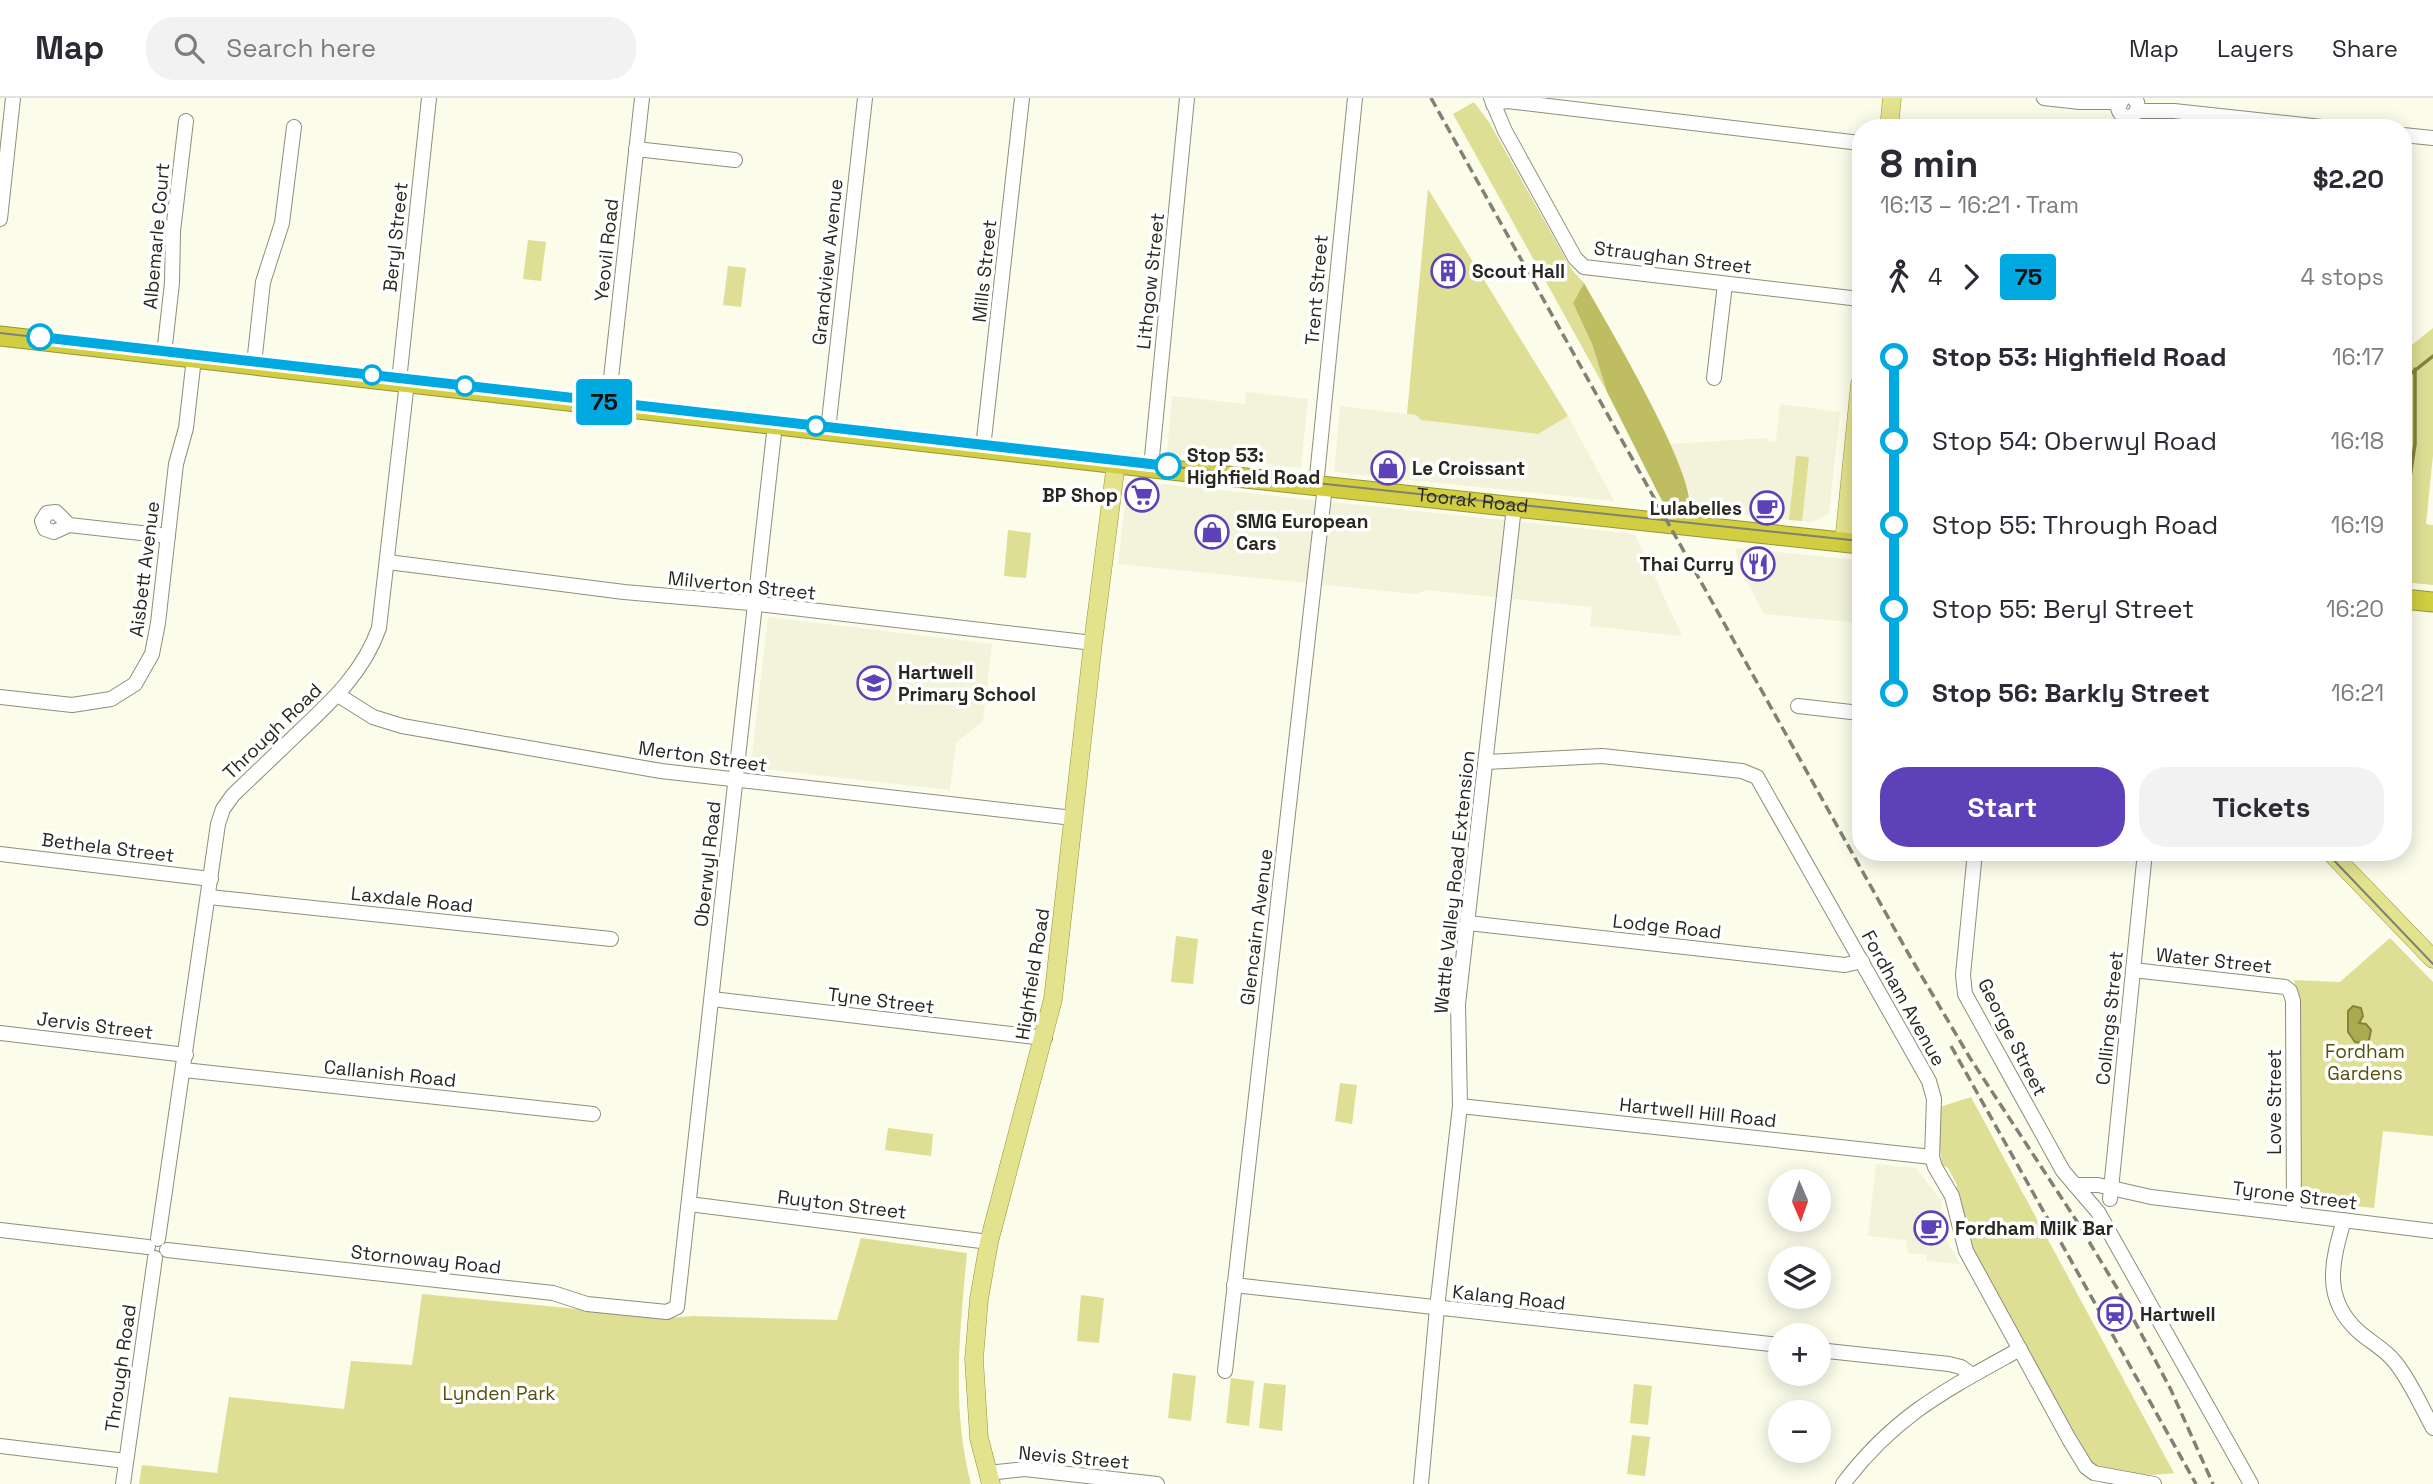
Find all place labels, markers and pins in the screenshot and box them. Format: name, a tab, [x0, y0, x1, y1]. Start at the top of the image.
building icon: Scout Hall	[1429, 252, 1467, 290]
place label: Scout Hall	[1472, 259, 1565, 284]
unlabelled marker	[27, 324, 53, 350]
unlabelled marker	[362, 365, 382, 385]
unlabelled marker	[455, 376, 475, 396]
unlabelled marker	[806, 416, 826, 436]
place label: Stop 53: Highfield Road	[1187, 443, 1320, 490]
shop icon: Le Croissant	[1369, 449, 1407, 487]
marker: Stop 53: Highfield Road	[1155, 453, 1181, 479]
place label: Le Croissant	[1412, 456, 1525, 481]
supermarket icon: BP Shop	[1123, 476, 1161, 514]
place label: BP Shop	[1042, 483, 1118, 508]
cafe icon: Lulabelles	[1748, 489, 1786, 527]
place label: Lulabelles	[1650, 496, 1742, 521]
place label: SMG European Cars	[1236, 509, 1369, 556]
shop icon: SMG European Cars	[1193, 513, 1231, 551]
restaurant icon: Thai Curry	[1739, 545, 1777, 583]
place label: Thai Curry	[1640, 552, 1734, 577]
place label: Hartwell Primary School	[898, 660, 1036, 707]
school or university icon: Hartwell Primary School	[855, 664, 893, 702]
cafe icon: Fordham Milk Bar	[1912, 1209, 1950, 1247]
place label: Fordham Milk Bar	[1955, 1216, 2113, 1241]
station icon: Hartwell	[2096, 1295, 2134, 1333]
place label: Hartwell	[2140, 1302, 2216, 1327]

